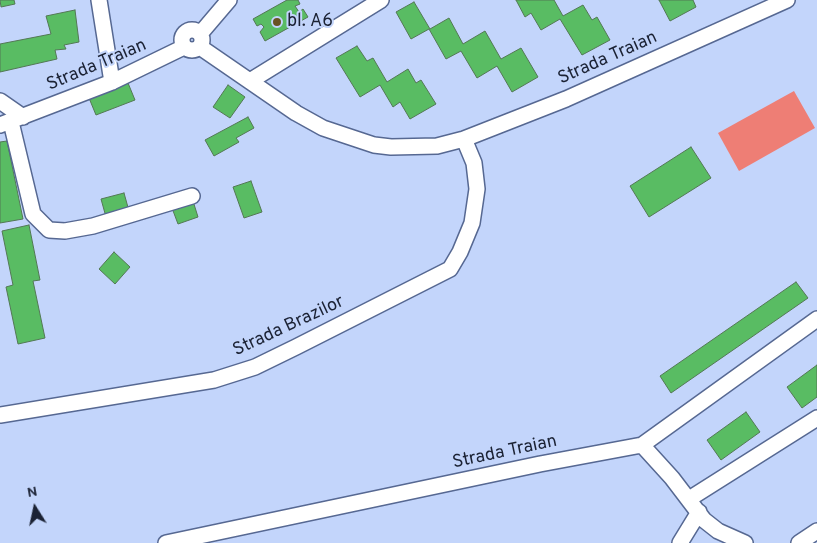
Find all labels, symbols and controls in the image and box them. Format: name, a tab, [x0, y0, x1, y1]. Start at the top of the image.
place label: bl. A6	[287, 11, 333, 33]
marker: bl. A6	[271, 16, 283, 28]
street label: Strada Traian	[555, 28, 661, 90]
street label: Strada Traian	[44, 35, 150, 97]
street label: Strada Brazilor	[230, 292, 348, 362]
street label: Strada Traian	[451, 431, 559, 475]
north arrow	[10, 483, 60, 533]
text: N	[26, 483, 39, 502]

